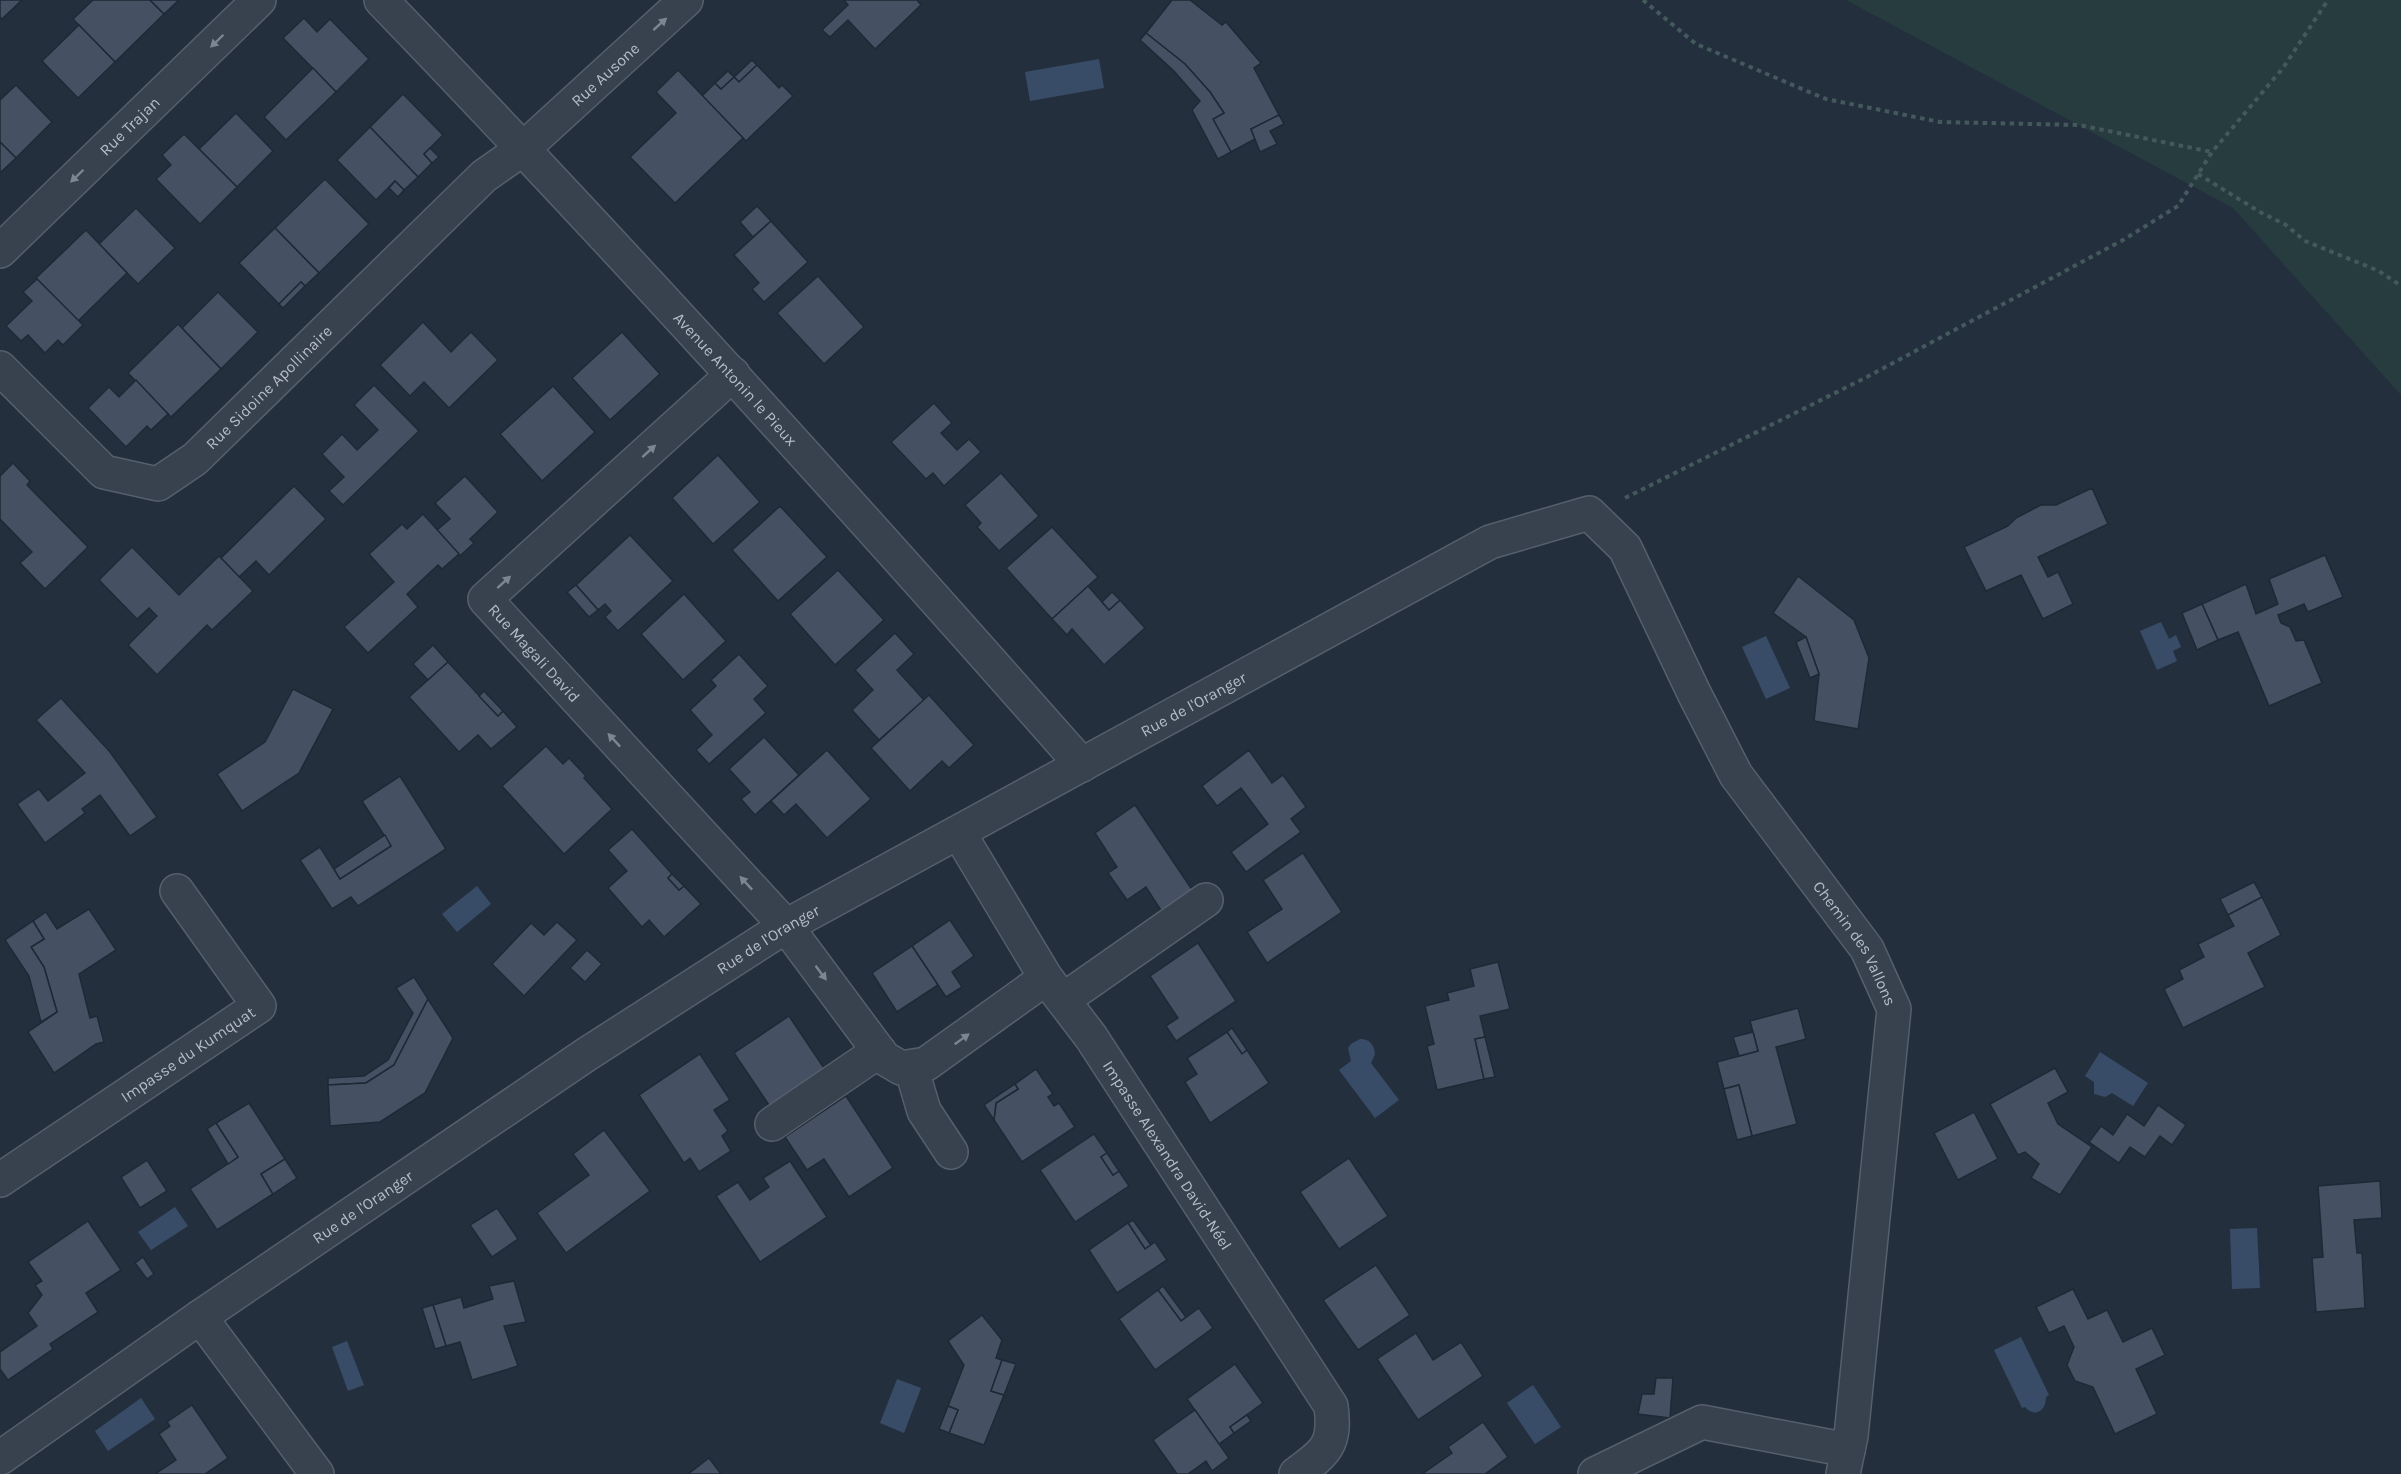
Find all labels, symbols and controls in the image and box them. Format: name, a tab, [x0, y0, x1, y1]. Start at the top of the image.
one-way arrow	[652, 18, 667, 31]
one-way arrow	[211, 33, 225, 47]
street label: Rue Ausone	[567, 39, 643, 110]
street label: Rue Trajan	[96, 93, 164, 160]
one-way arrow	[70, 169, 85, 183]
street label: Avenue Antonin le Pieux	[670, 308, 801, 450]
street label: Rue Sidoine Apollinaire	[202, 321, 336, 453]
one-way arrow	[641, 445, 656, 458]
one-way arrow	[497, 575, 512, 589]
street label: Rue Magali David	[484, 600, 584, 706]
street label: Rue de l'Oranger	[1137, 668, 1250, 741]
one-way arrow	[607, 732, 621, 747]
one-way arrow	[739, 876, 753, 891]
street label: Chemin des Vallons	[1809, 877, 1900, 1009]
street label: Rue de l'Oranger	[713, 901, 823, 978]
one-way arrow	[814, 966, 826, 981]
street label: Impasse du Kumquat	[117, 1002, 259, 1106]
one-way arrow	[953, 1033, 969, 1045]
street label: Impasse Alexandra David-Néel	[1099, 1057, 1236, 1253]
street label: Rue de l'Oranger	[309, 1166, 417, 1248]

